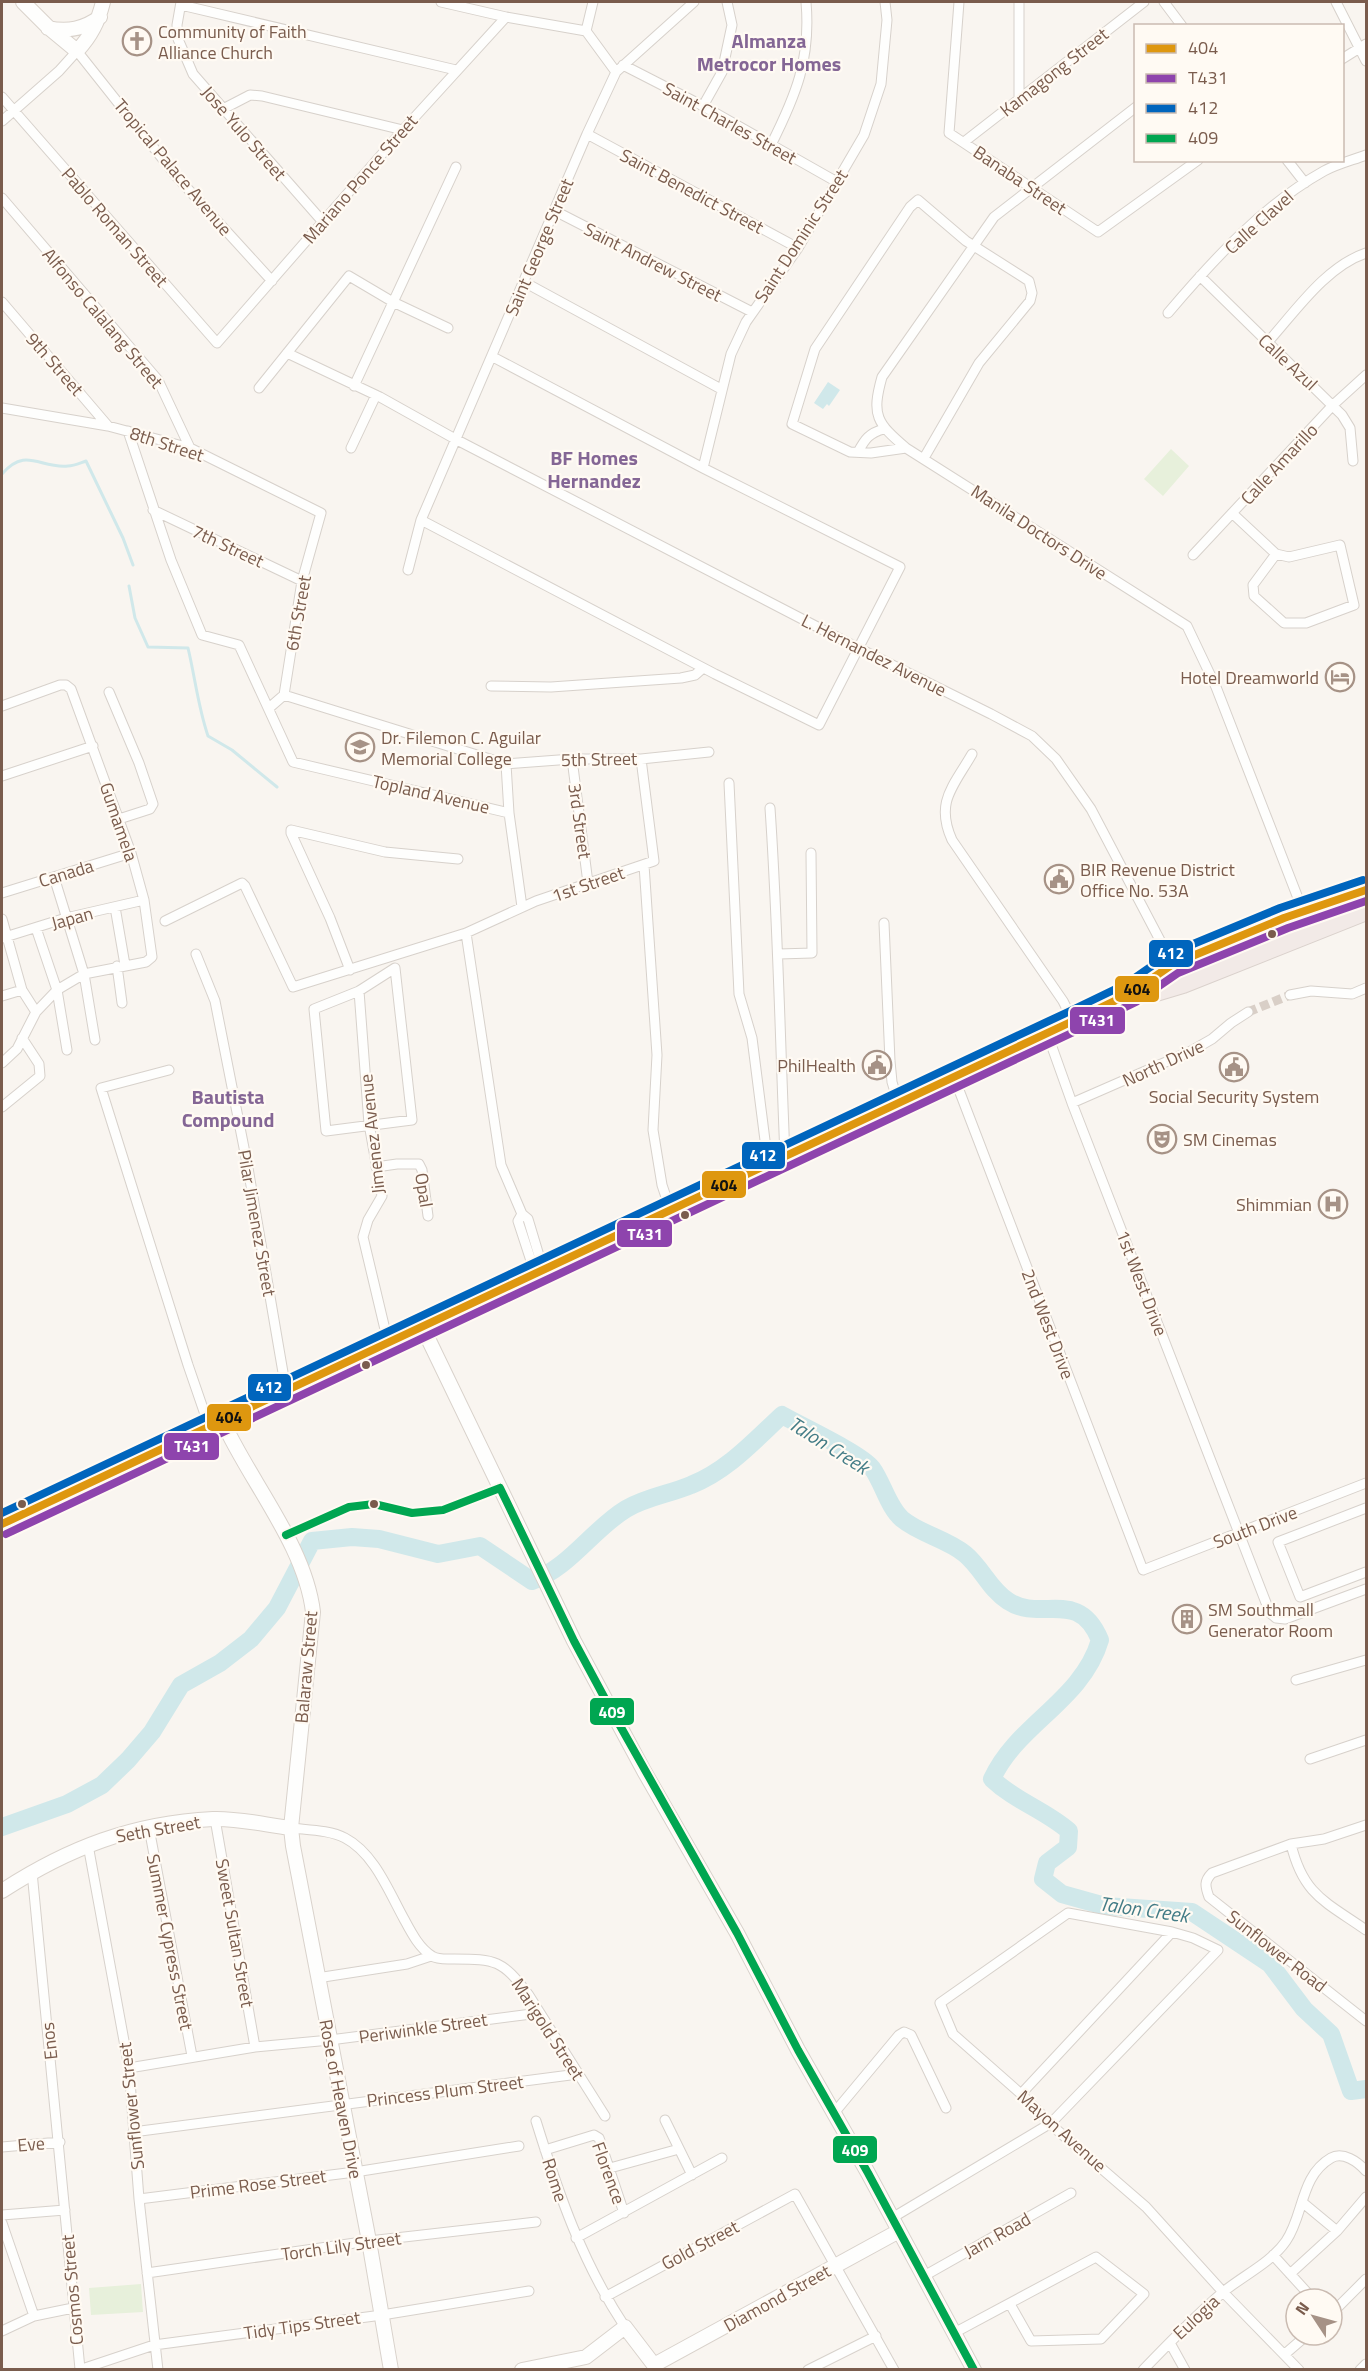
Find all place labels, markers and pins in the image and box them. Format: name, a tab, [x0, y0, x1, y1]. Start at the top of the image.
place label: Community of Faith Alliance Church	[158, 18, 307, 66]
church icon: Community of Faith Alliance Church	[121, 25, 153, 57]
hotel icon: Hotel Dreamworld	[1324, 661, 1356, 693]
place label: Hotel Dreamworld	[1180, 664, 1319, 691]
place label: Dr. Filemon C. Aguilar Memorial College	[381, 724, 541, 772]
school or university icon: Dr. Filemon C. Aguilar Memorial College	[344, 731, 376, 763]
place label: BIR Revenue District Office No. 53A	[1080, 856, 1236, 904]
public building icon: BIR Revenue District Office No. 53A	[1043, 863, 1075, 895]
unlabelled marker	[1266, 928, 1278, 940]
public building icon: PhilHealth	[861, 1049, 893, 1081]
public building icon: Social Security System	[1218, 1051, 1250, 1083]
place label: PhilHealth	[777, 1052, 856, 1079]
place label: Social Security System	[1149, 1083, 1319, 1110]
theatre icon: SM Cinemas	[1146, 1123, 1178, 1155]
place label: SM Cinemas	[1183, 1126, 1277, 1153]
hospital icon: Shimmian	[1317, 1188, 1349, 1220]
place label: Shimmian	[1236, 1191, 1312, 1218]
unlabelled marker	[679, 1209, 691, 1221]
unlabelled marker	[360, 1359, 372, 1371]
unlabelled marker	[16, 1498, 28, 1510]
unlabelled marker	[368, 1498, 380, 1510]
place label: SM Southmall Generator Room	[1208, 1596, 1333, 1644]
building icon: SM Southmall Generator Room	[1171, 1603, 1203, 1635]

